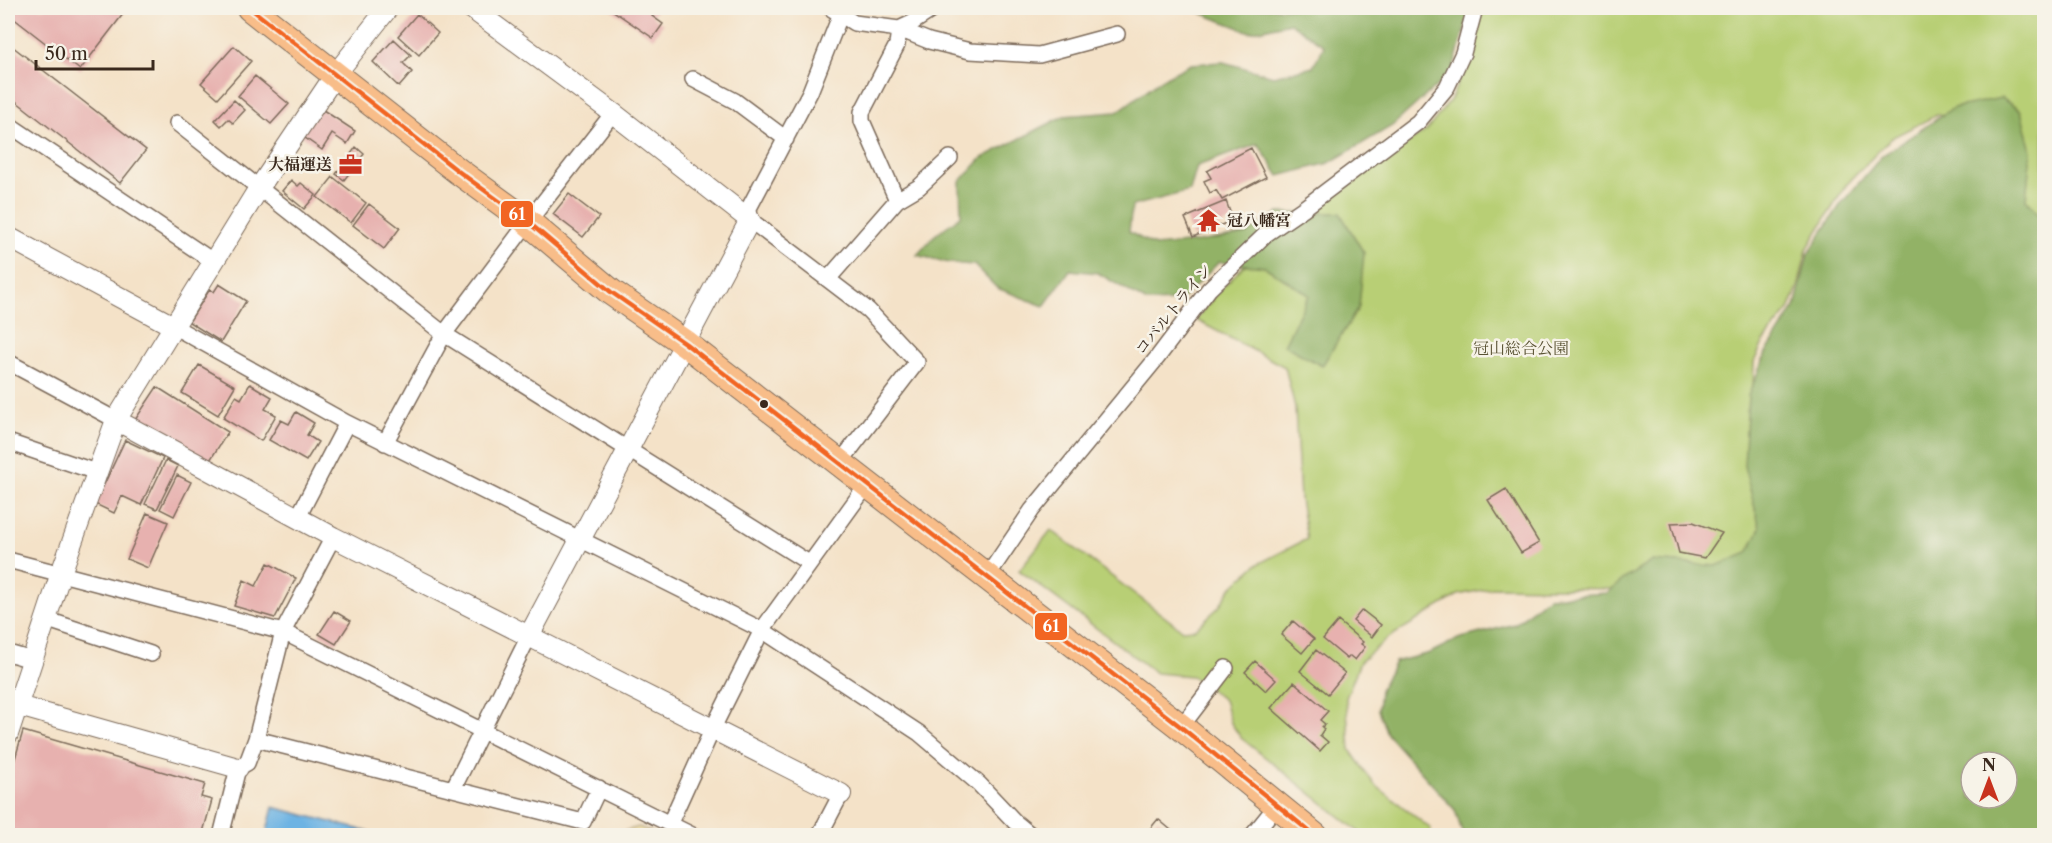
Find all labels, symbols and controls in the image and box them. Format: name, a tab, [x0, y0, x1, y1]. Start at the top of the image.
scale bar	[36, 33, 153, 71]
text: 50 m	[45, 43, 88, 65]
office icon: 大福運送	[337, 151, 363, 177]
place label: 大福運送	[268, 154, 332, 174]
line badge: 61	[500, 200, 534, 228]
text: 61	[509, 204, 526, 224]
temple icon: 冠八幡宮	[1196, 207, 1222, 233]
place label: 冠八幡宮	[1227, 210, 1291, 230]
street label: コバルトライン	[1130, 259, 1216, 359]
park label: 冠山総合公園	[1473, 338, 1569, 358]
unlabelled marker	[758, 398, 770, 410]
line badge: 61	[1034, 612, 1068, 641]
text: 61	[1043, 616, 1060, 636]
north arrow	[1959, 750, 2019, 810]
text: N	[1982, 755, 1996, 775]

